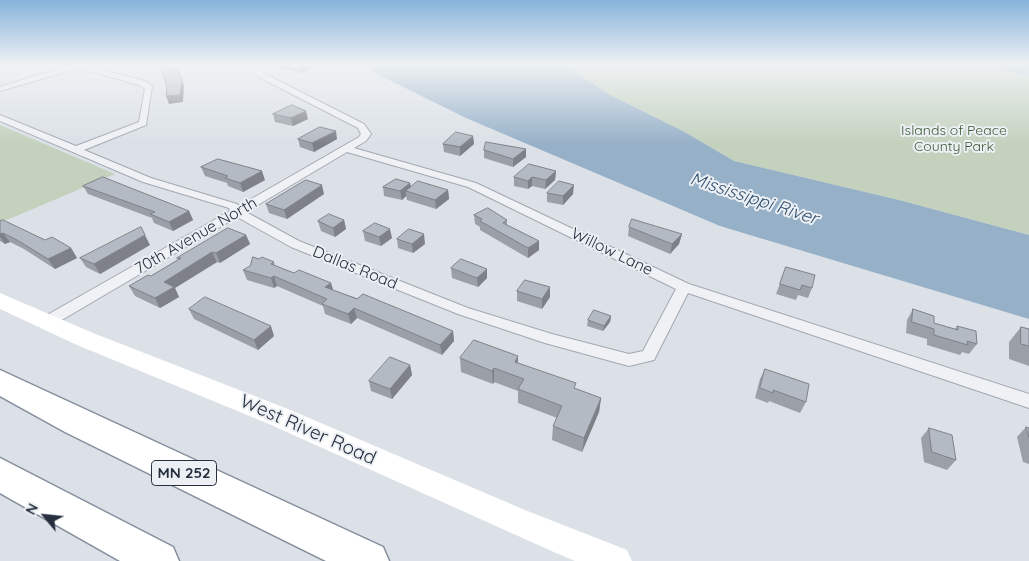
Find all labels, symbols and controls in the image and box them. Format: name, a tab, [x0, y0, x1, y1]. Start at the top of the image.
park label: Islands of Peace County Park	[901, 123, 1007, 156]
water label: Mississippi River	[687, 168, 821, 230]
street label: 70th Avenue North	[132, 193, 260, 279]
street label: Willow Lane	[568, 224, 656, 280]
street label: Dallas Road	[310, 242, 400, 294]
street label: West River Road	[236, 390, 380, 470]
road number: MN 252	[152, 460, 216, 486]
north arrow	[20, 491, 70, 541]
text: N	[21, 500, 42, 518]

